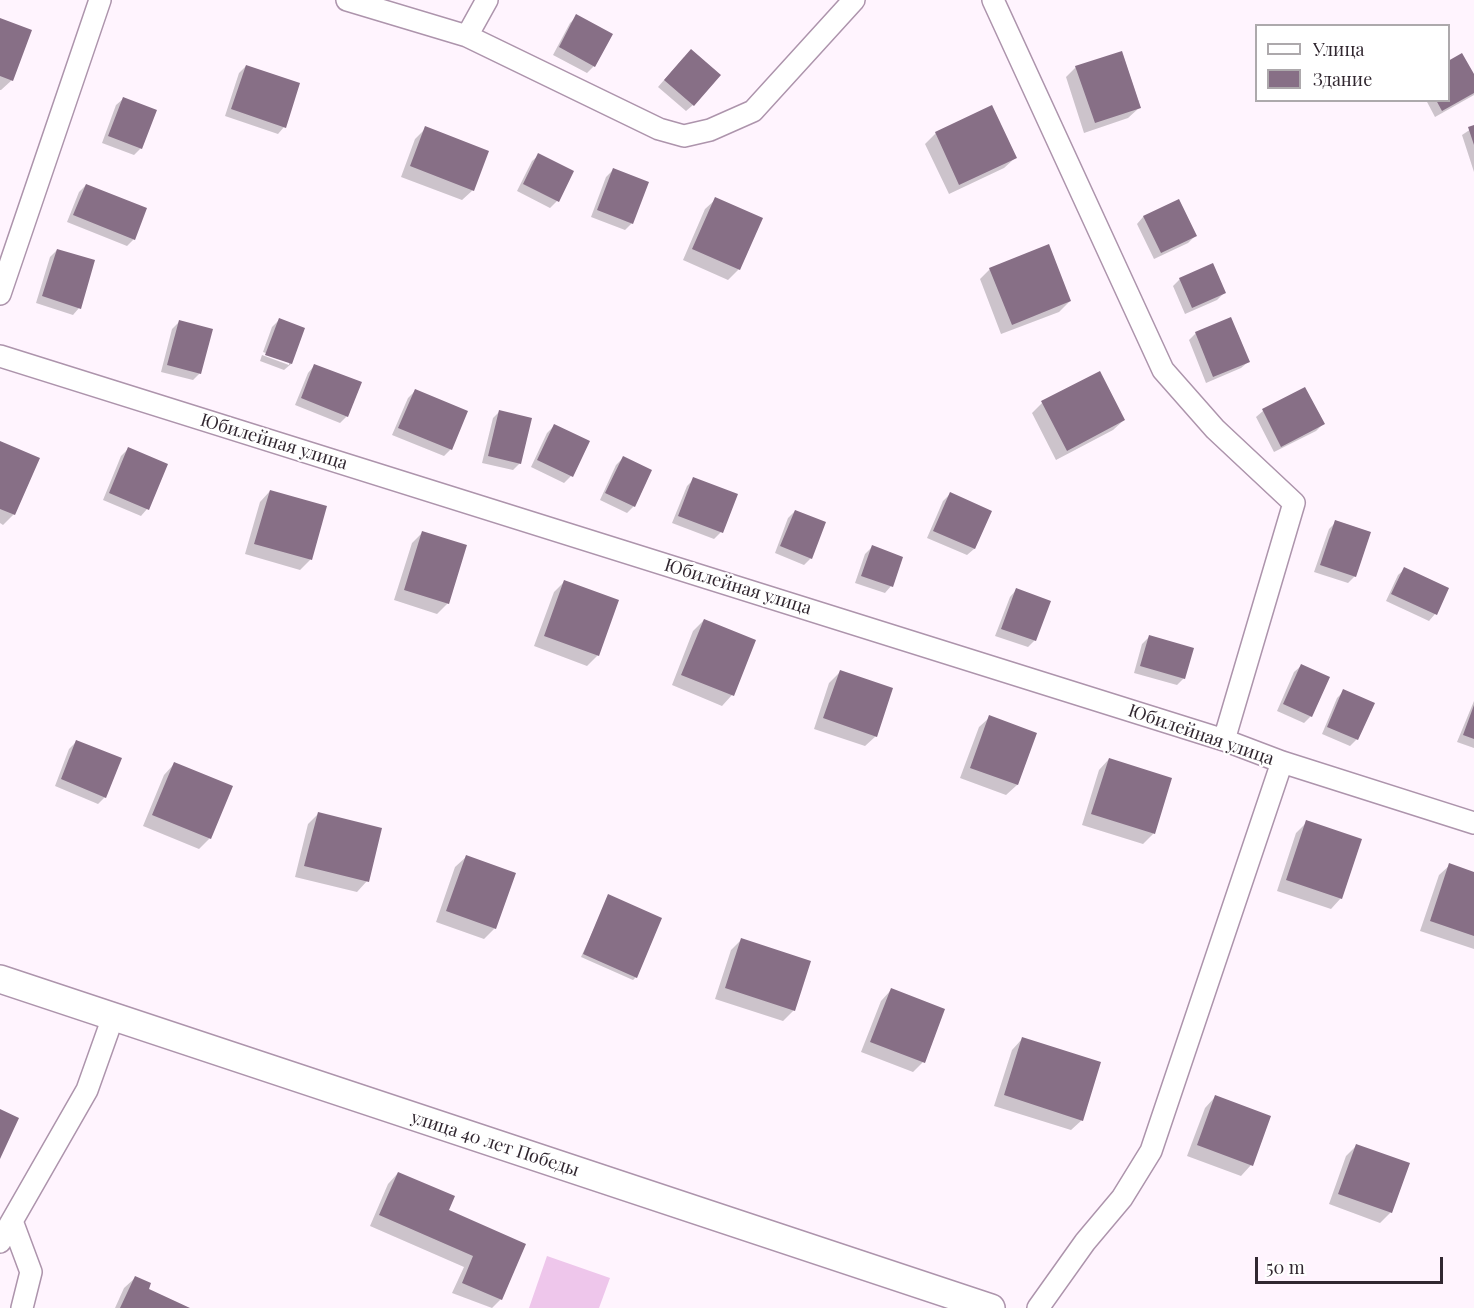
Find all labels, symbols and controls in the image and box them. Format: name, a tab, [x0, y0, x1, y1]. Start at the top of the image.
legend	[1255, 24, 1450, 102]
text: Улица	[1313, 37, 1364, 61]
text: Здание	[1313, 67, 1372, 91]
street label: Юбилейная улица	[198, 409, 350, 475]
street label: Юбилейная улица	[662, 554, 814, 620]
street label: Юбилейная улица	[1125, 700, 1277, 770]
street label: улица 40 лет Победы	[408, 1107, 582, 1181]
scale bar	[1258, 1245, 1446, 1283]
text: 50 m	[1266, 1255, 1305, 1279]

